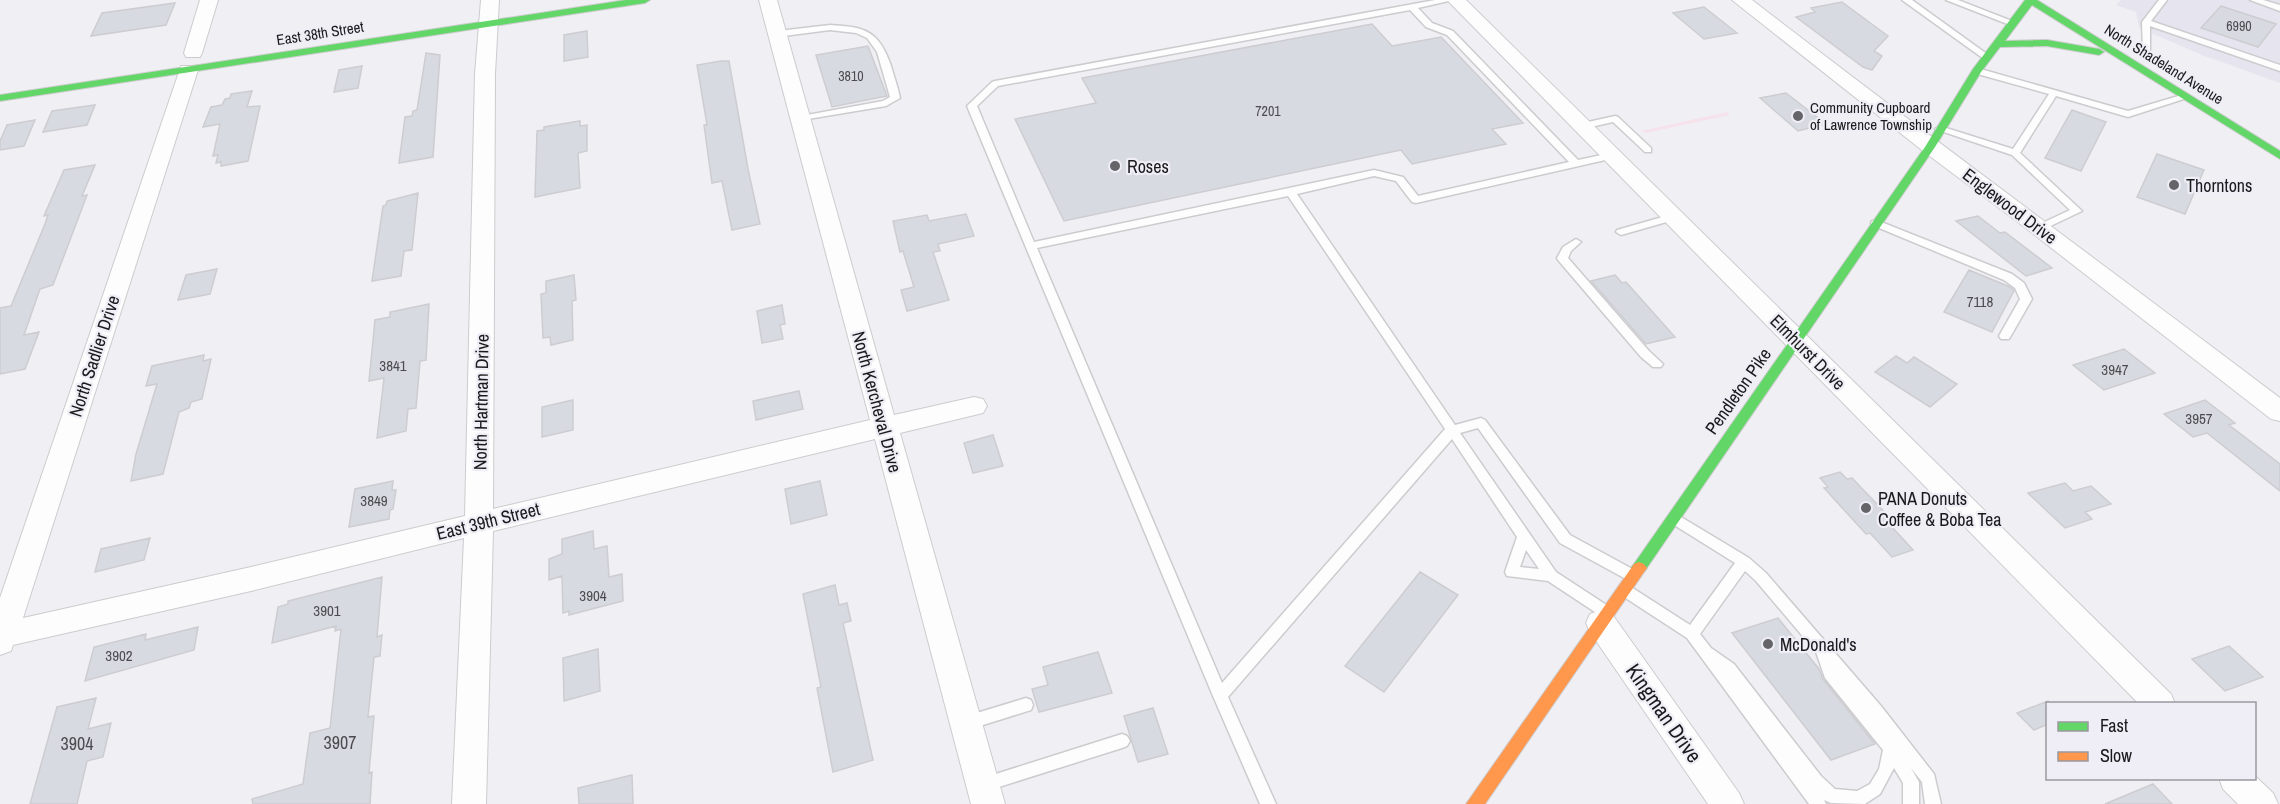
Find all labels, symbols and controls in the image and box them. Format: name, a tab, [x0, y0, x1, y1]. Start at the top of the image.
street label: East 38th Street	[275, 16, 366, 50]
house number: 6990	[2226, 17, 2252, 35]
street label: North Shadeland Avenue	[2101, 19, 2228, 109]
house number: 3810	[838, 67, 864, 85]
place label: Community Cupboard of Lawrence Township	[1810, 97, 1932, 135]
house number: 7201	[1255, 102, 1281, 120]
marker: Community Cupboard of Lawrence Township	[1791, 109, 1805, 123]
place label: Roses	[1127, 154, 1169, 179]
marker: Roses	[1108, 159, 1122, 173]
street label: Englewood Drive	[1958, 162, 2062, 250]
place label: Thorntons	[2186, 173, 2252, 198]
marker: Thorntons	[2167, 178, 2181, 192]
house number: 7118	[1967, 291, 1993, 312]
street label: North Sadlier Drive	[63, 292, 125, 420]
street label: Elmhurst Drive	[1765, 309, 1851, 395]
street label: North Kercheval Drive	[846, 329, 908, 475]
street label: North Hartman Drive	[467, 334, 495, 470]
street label: Pendleton Pike	[1699, 343, 1777, 439]
house number: 3841	[379, 355, 407, 376]
house number: 3947	[2101, 359, 2129, 380]
house number: 3957	[2185, 408, 2213, 429]
place label: PANA Donuts Coffee & Boba Tea	[1878, 486, 2001, 532]
house number: 3849	[360, 490, 388, 511]
street label: East 39th Street	[434, 496, 542, 546]
marker: PANA Donuts Coffee & Boba Tea	[1859, 501, 1873, 515]
house number: 3904	[579, 585, 607, 606]
house number: 3901	[313, 600, 341, 621]
place label: McDonald's	[1780, 632, 1857, 657]
marker: McDonald's	[1761, 637, 1775, 651]
house number: 3902	[105, 645, 133, 666]
street label: Kingman Drive	[1619, 658, 1709, 768]
legend	[2046, 702, 2256, 780]
text: Fast	[2100, 713, 2128, 738]
house number: 3907	[324, 730, 356, 755]
house number: 3904	[61, 731, 93, 756]
text: Slow	[2100, 743, 2132, 768]

